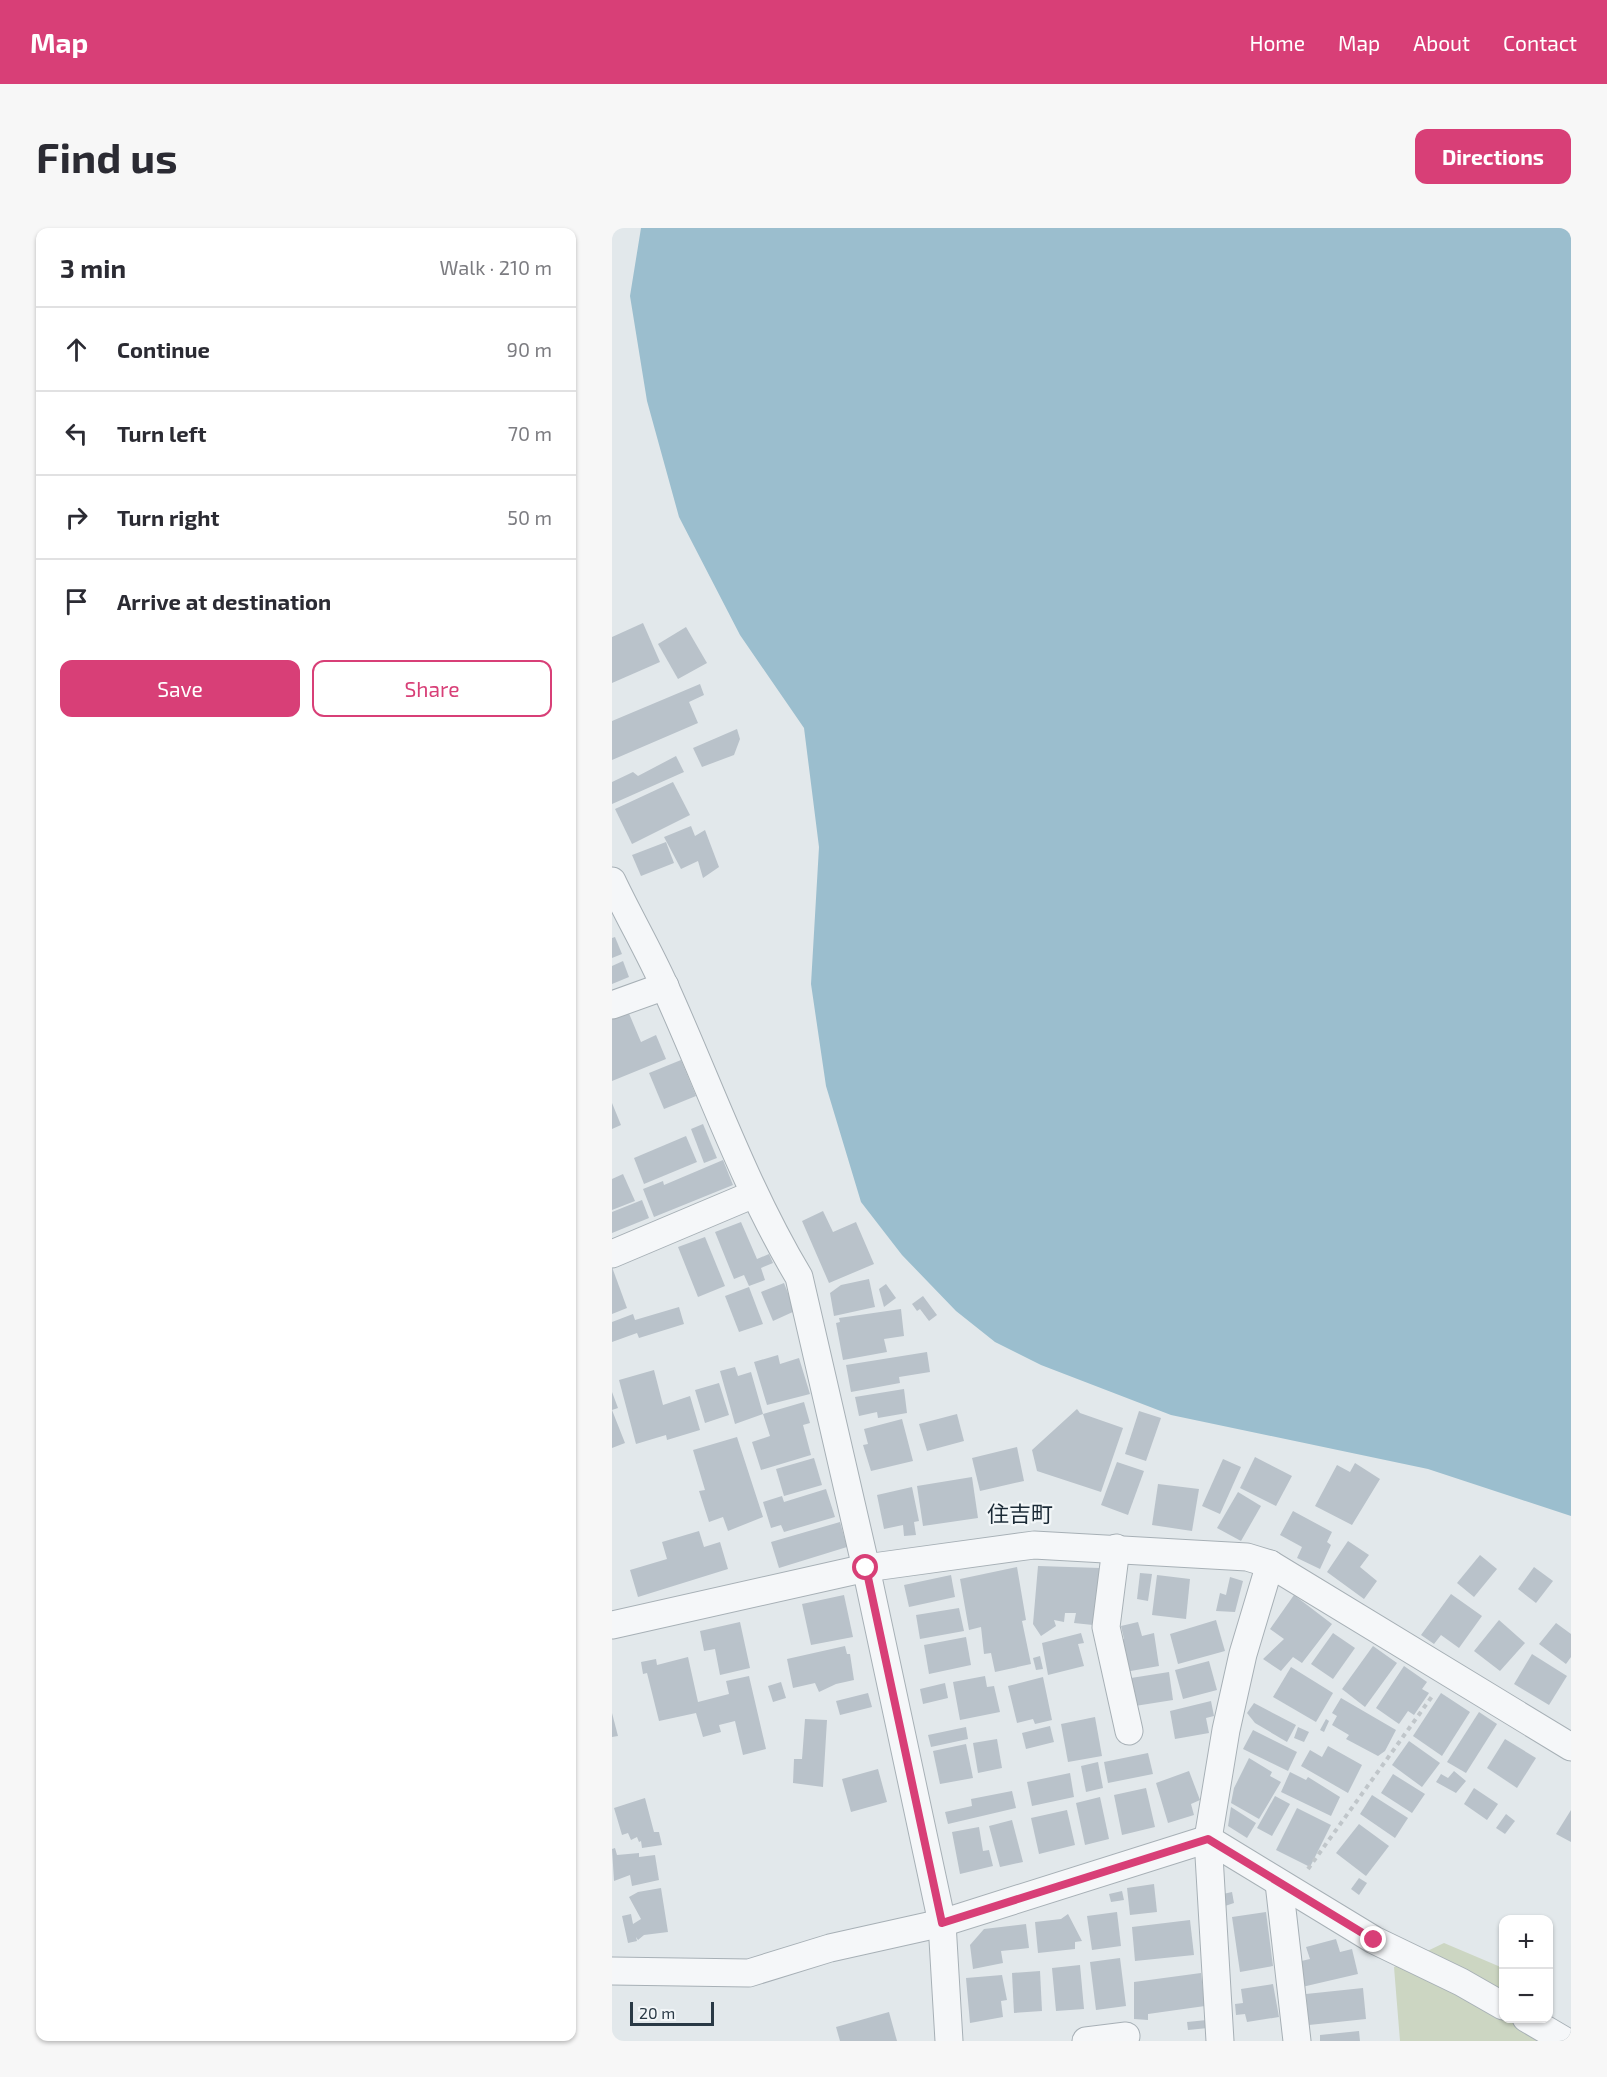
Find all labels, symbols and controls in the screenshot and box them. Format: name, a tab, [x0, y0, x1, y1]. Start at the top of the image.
text: Map	[30, 25, 88, 59]
text: Home	[1249, 30, 1305, 55]
text: Map	[1338, 30, 1380, 55]
text: About	[1413, 30, 1470, 55]
text: Contact	[1503, 30, 1577, 55]
button: Directions	[1415, 129, 1571, 184]
text: Find us	[36, 131, 178, 181]
text: 3 min	[60, 252, 126, 283]
text: Walk · 210 m	[440, 255, 552, 279]
icon: ahead	[60, 333, 93, 366]
text: Continue	[117, 336, 210, 362]
text: 90 m	[507, 337, 552, 361]
icon: left	[60, 417, 93, 450]
text: Turn left	[117, 420, 206, 446]
text: 70 m	[508, 421, 552, 445]
icon: right	[60, 501, 93, 534]
text: Turn right	[117, 504, 219, 530]
text: 50 m	[507, 505, 552, 529]
icon: arrive	[60, 585, 93, 618]
text: Arrive at destination	[117, 588, 331, 614]
button: Save	[60, 660, 300, 717]
button: Share	[312, 660, 552, 717]
district label: 住吉町	[987, 1500, 1053, 1526]
route start	[852, 1554, 878, 1580]
map controls	[1499, 1915, 1553, 2023]
button: +	[1499, 1915, 1553, 1969]
route end	[1360, 1926, 1386, 1952]
button: −	[1499, 1969, 1553, 2023]
scale bar	[630, 1999, 714, 2026]
text: 20 m	[639, 2003, 675, 2022]

